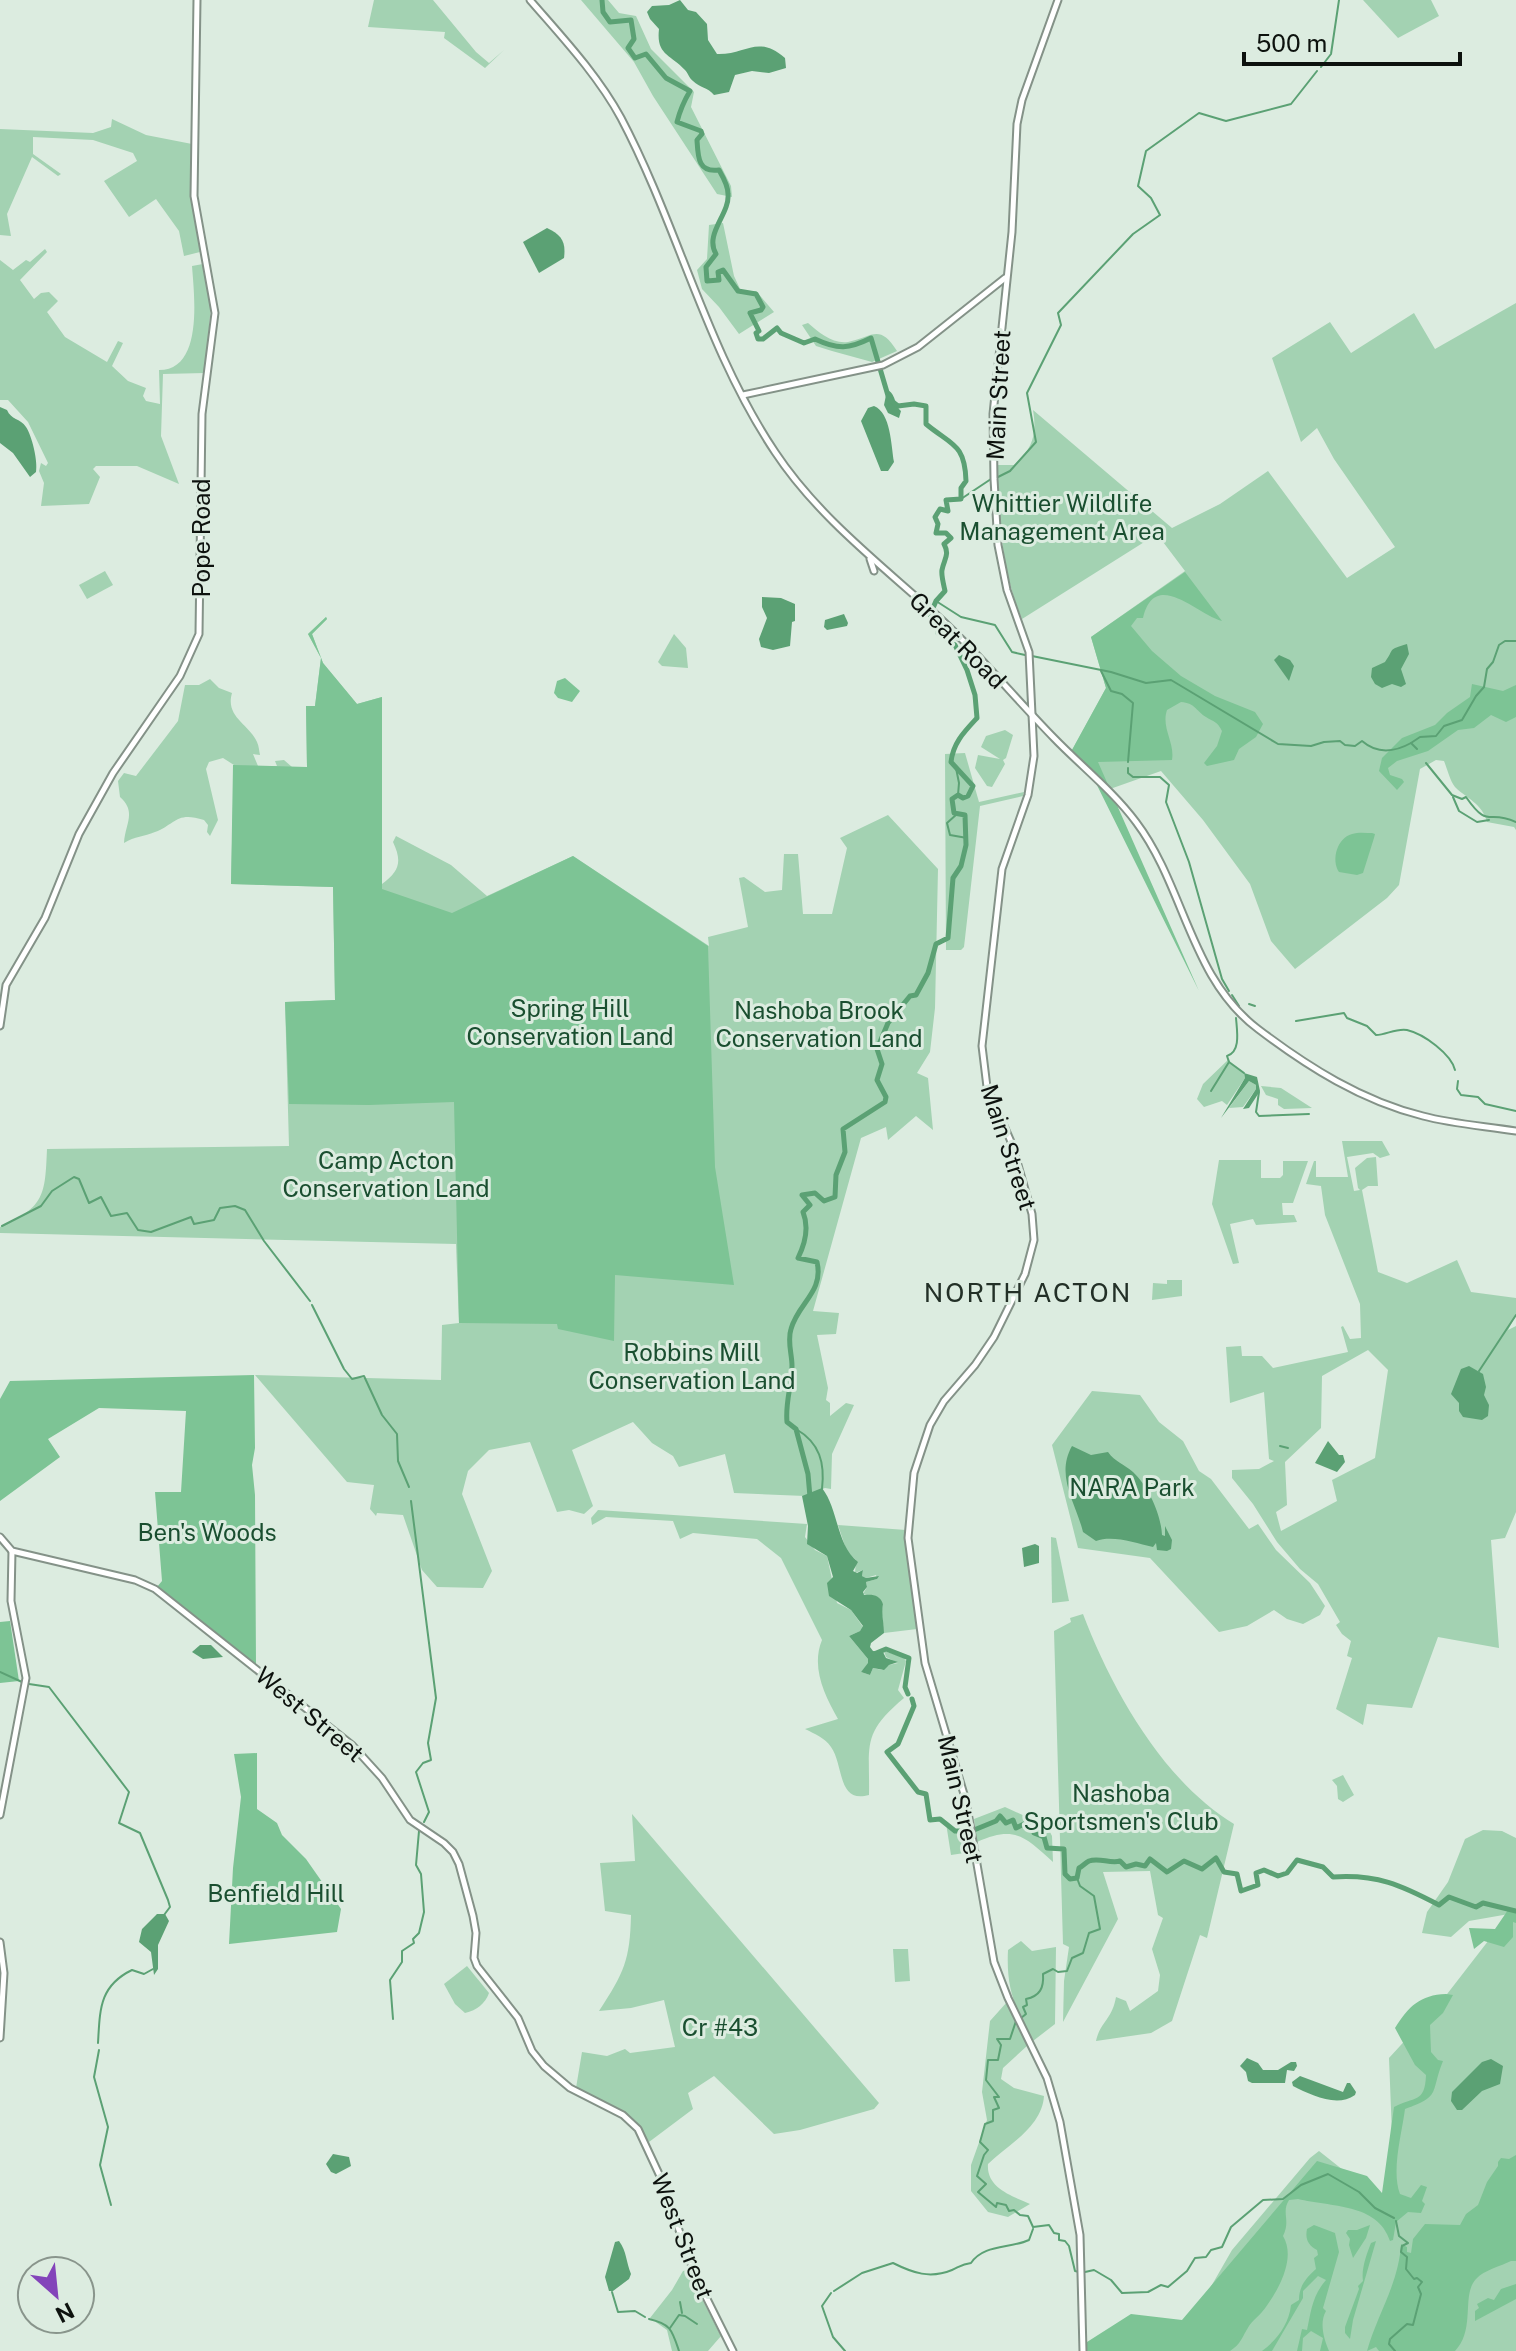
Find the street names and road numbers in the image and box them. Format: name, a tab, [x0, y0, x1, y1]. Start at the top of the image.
street label: Main Street	[981, 329, 1015, 461]
street label: Pope Road	[187, 478, 215, 598]
street label: Great Road	[904, 586, 1012, 694]
street label: Main Street	[976, 1081, 1042, 1213]
street label: West Street	[250, 1661, 370, 1767]
street label: Main Street	[933, 1732, 989, 1866]
street label: West Street	[646, 2169, 720, 2303]

